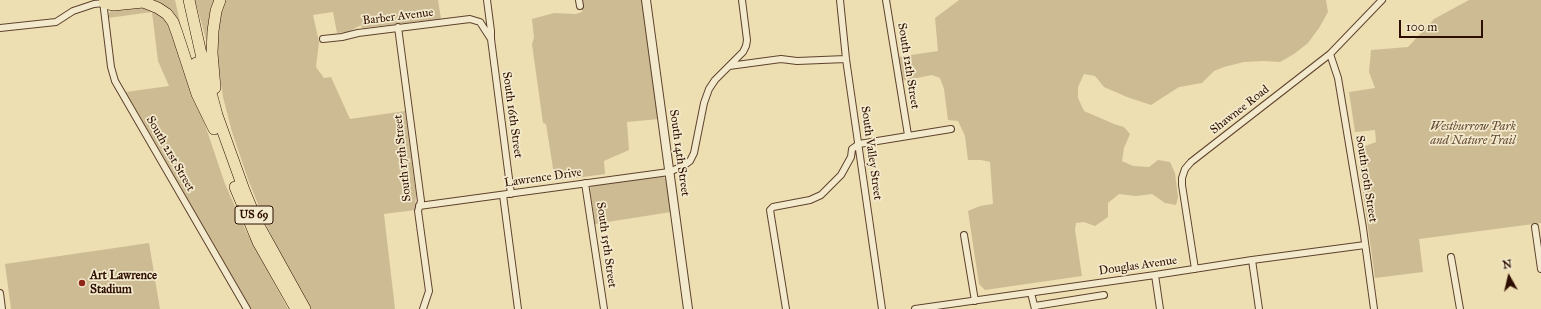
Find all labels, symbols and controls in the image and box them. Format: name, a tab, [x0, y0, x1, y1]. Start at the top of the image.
street label: Barber Avenue	[362, 6, 434, 28]
scale bar	[1401, 12, 1485, 38]
text: 100 m	[1406, 20, 1437, 34]
street label: South 12th Street	[894, 22, 922, 110]
street label: South 16th Street	[499, 71, 525, 159]
street label: Shawnee Road	[1208, 82, 1272, 138]
street label: South Valley Street	[857, 105, 885, 201]
street label: South 14th Street	[666, 109, 692, 197]
street label: South 21st Street	[143, 114, 197, 194]
street label: South 17th Street	[391, 114, 415, 202]
park label: Westburrow Park and Nature Trail	[1430, 120, 1516, 148]
street label: South 10th Street	[1352, 134, 1380, 224]
street label: Lawrence Drive	[503, 165, 583, 191]
street label: South 15th Street	[593, 201, 619, 289]
road number: US 69	[235, 206, 273, 224]
street label: Douglas Avenue	[1098, 253, 1178, 279]
north arrow	[1489, 257, 1529, 297]
text: N	[1502, 258, 1513, 272]
place label: Art Lawrence Stadium	[90, 269, 157, 297]
marker: Art Lawrence Stadium	[77, 278, 87, 288]

